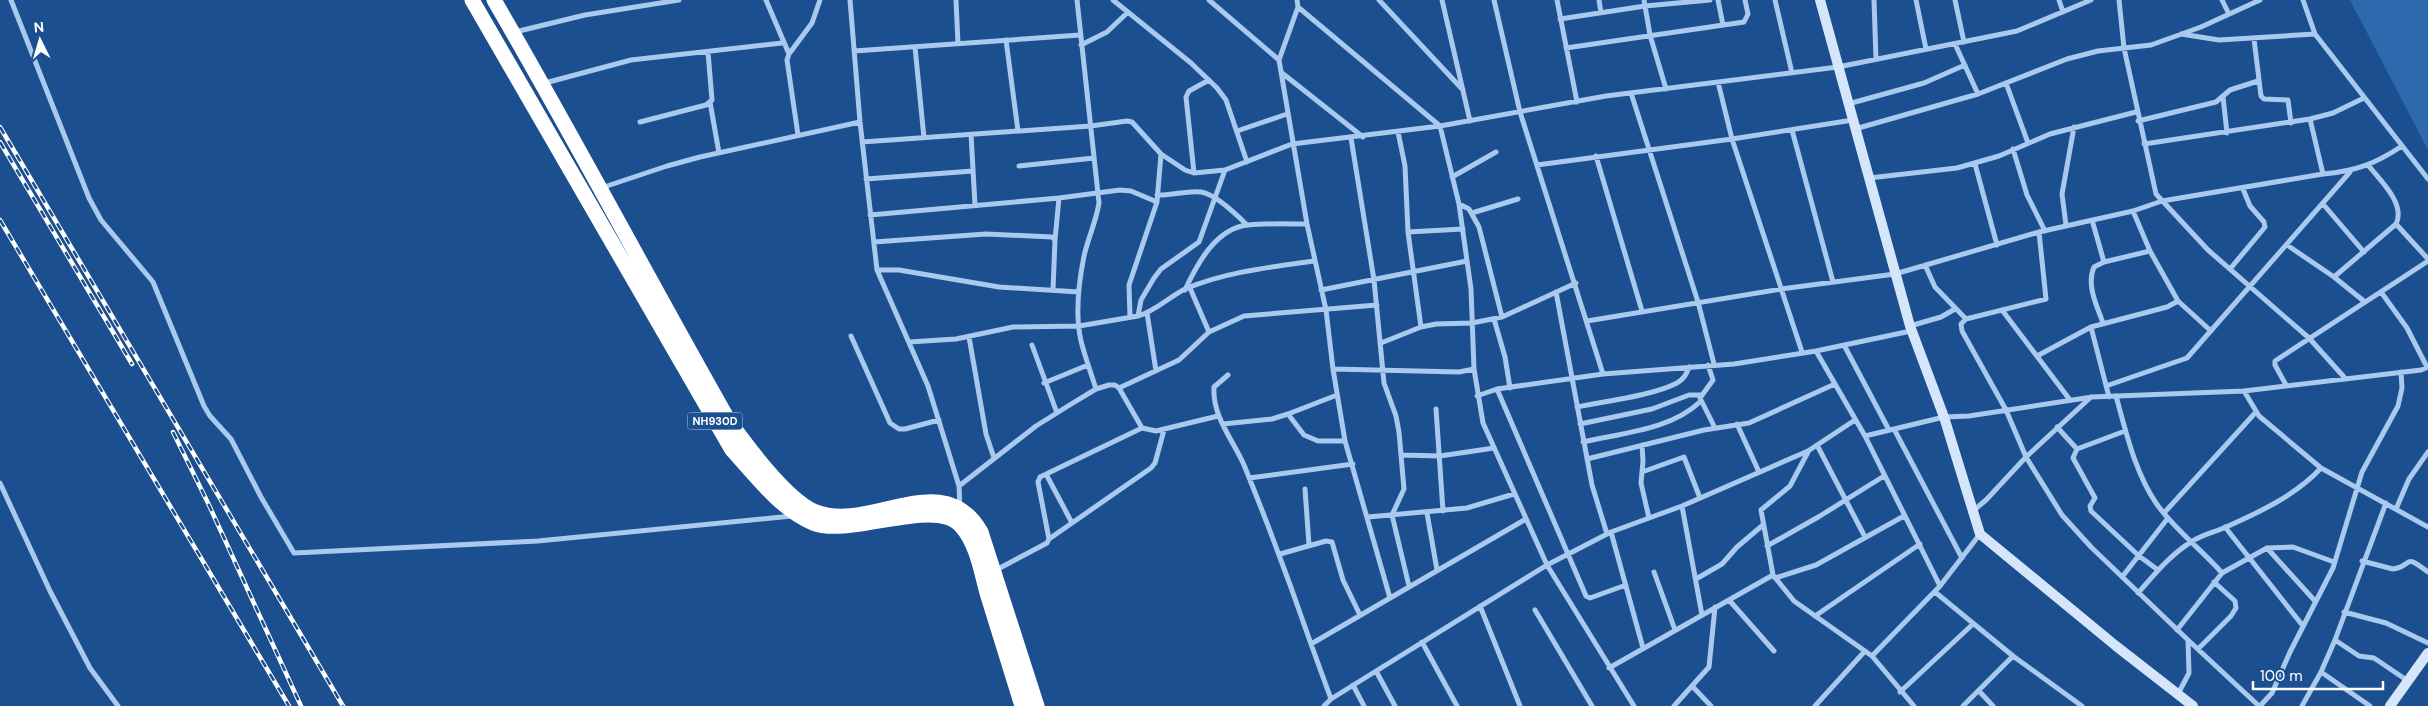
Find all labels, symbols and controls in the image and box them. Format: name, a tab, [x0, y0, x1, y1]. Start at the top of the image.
north arrow	[15, 15, 65, 65]
text: N	[33, 18, 45, 36]
road number: NH930D	[688, 412, 742, 430]
scale bar	[2253, 658, 2383, 690]
text: 100 m	[2260, 666, 2303, 686]

